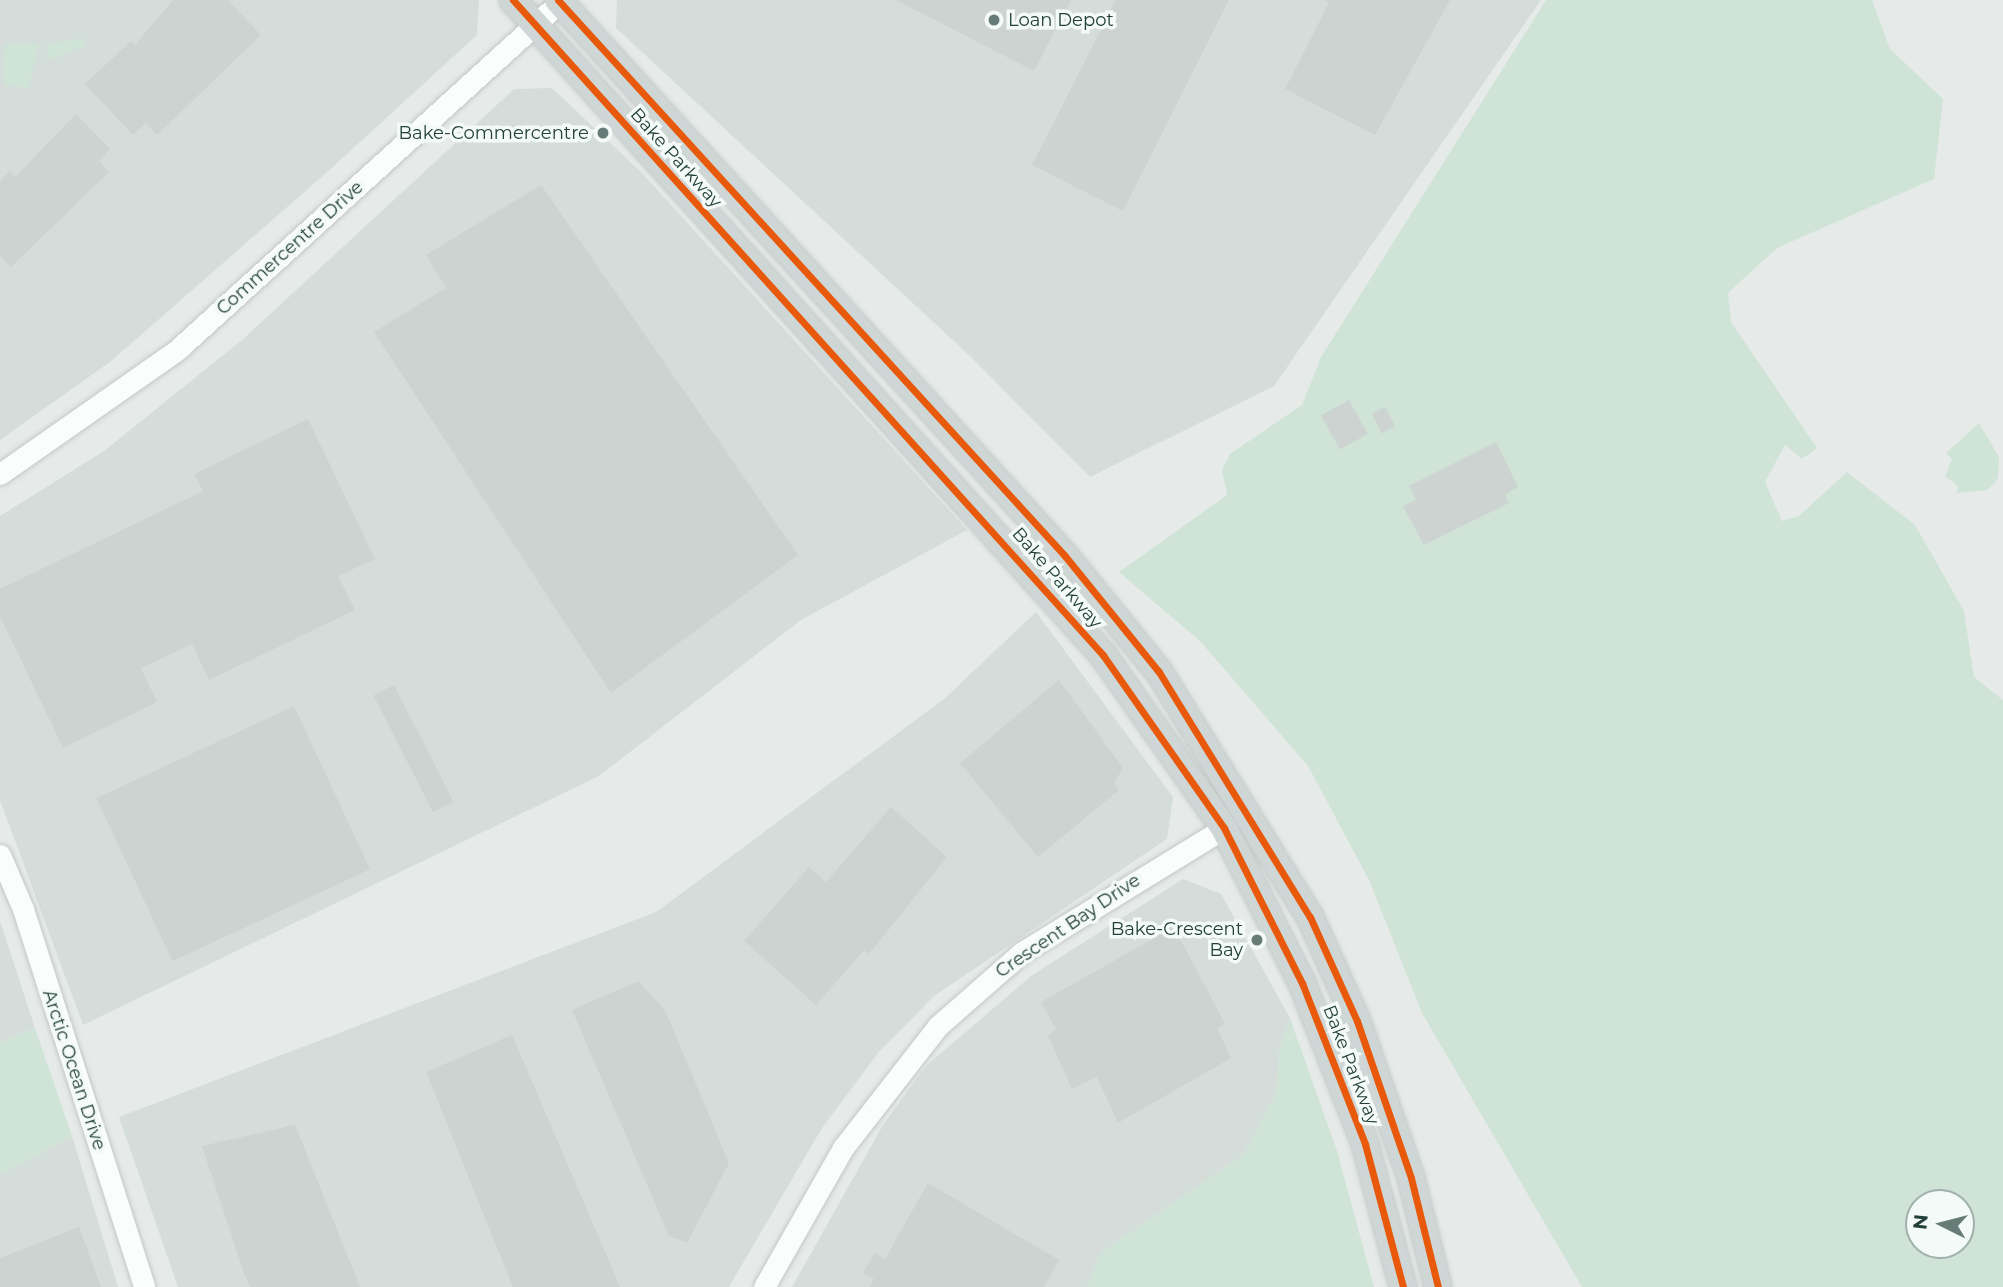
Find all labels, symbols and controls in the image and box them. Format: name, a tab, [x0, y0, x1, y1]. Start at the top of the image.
place label: Loan Depot	[1008, 9, 1114, 31]
marker: Loan Depot	[986, 12, 1002, 28]
street label: Bake Parkway	[626, 104, 726, 212]
place label: Bake-Commercentre	[398, 122, 589, 144]
marker: Bake-Commercentre	[595, 125, 611, 141]
street label: Commercentre Drive	[212, 176, 368, 320]
street label: Bake Parkway	[1007, 523, 1107, 633]
street label: Crescent Bay Drive	[992, 870, 1144, 982]
place label: Bake-Crescent Bay	[1111, 919, 1243, 962]
marker: Bake-Crescent Bay	[1249, 932, 1265, 948]
street label: Arctic Ocean Drive	[38, 987, 110, 1153]
street label: Bake Parkway	[1318, 1002, 1384, 1128]
north arrow	[1905, 1189, 1975, 1259]
text: N	[1908, 1213, 1933, 1231]

